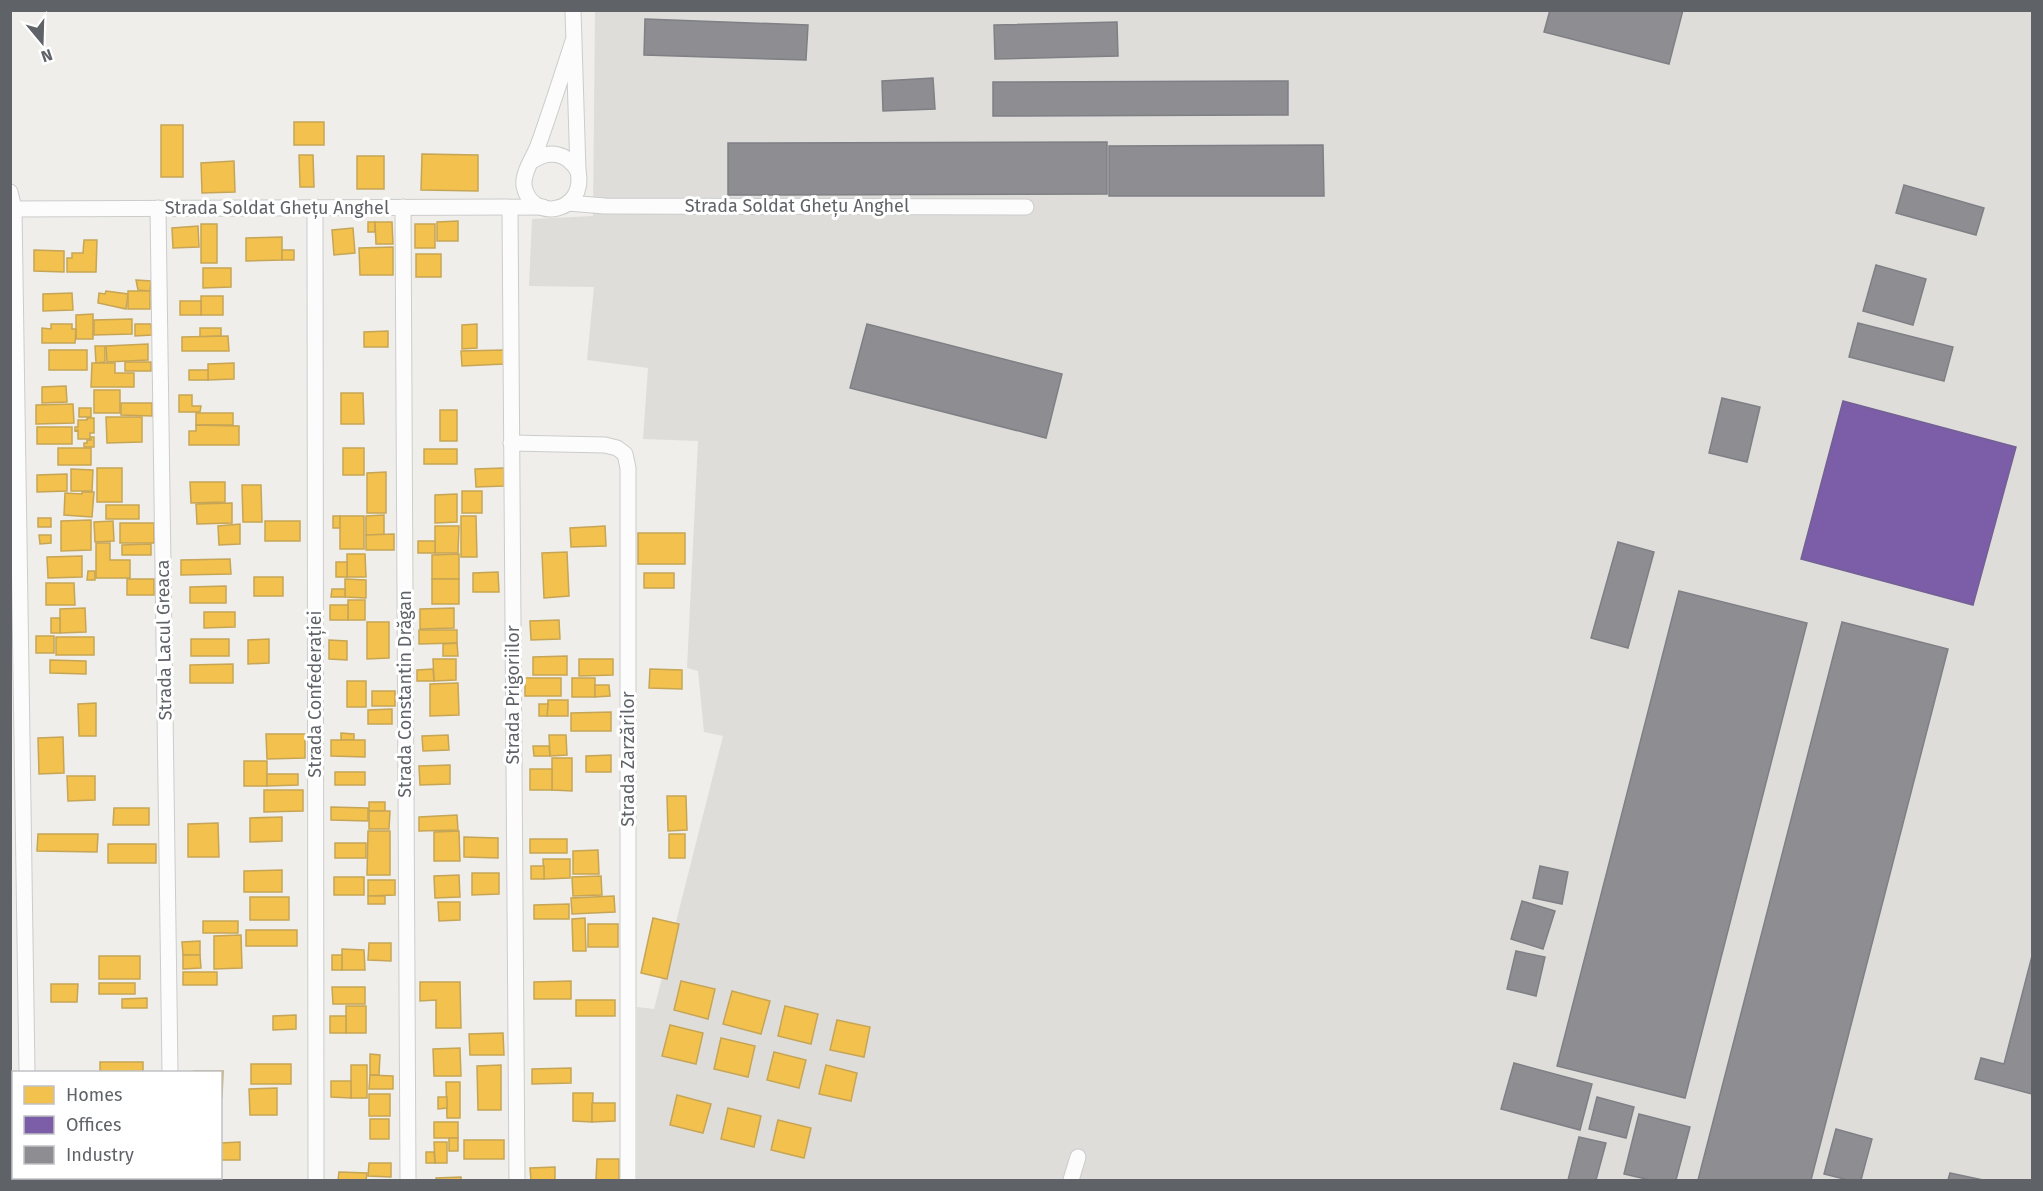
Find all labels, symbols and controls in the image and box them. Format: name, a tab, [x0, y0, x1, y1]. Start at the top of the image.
north arrow	[12, 12, 72, 72]
text: N	[39, 45, 55, 66]
street label: Strada Soldat Ghețu Anghel	[685, 195, 909, 218]
street label: Strada Soldat Ghețu Anghel	[165, 197, 389, 220]
street label: Strada Lacul Greaca	[152, 559, 176, 721]
street label: Strada Constantin Drăgan	[394, 590, 416, 798]
street label: Strada Confederației	[304, 610, 327, 778]
street label: Strada Prigoriilor	[502, 625, 524, 765]
street label: Strada Zarzărilor	[617, 691, 639, 827]
legend	[12, 1071, 222, 1179]
text: Homes	[66, 1084, 122, 1106]
text: Offices	[66, 1114, 121, 1136]
text: Industry	[66, 1144, 134, 1166]

